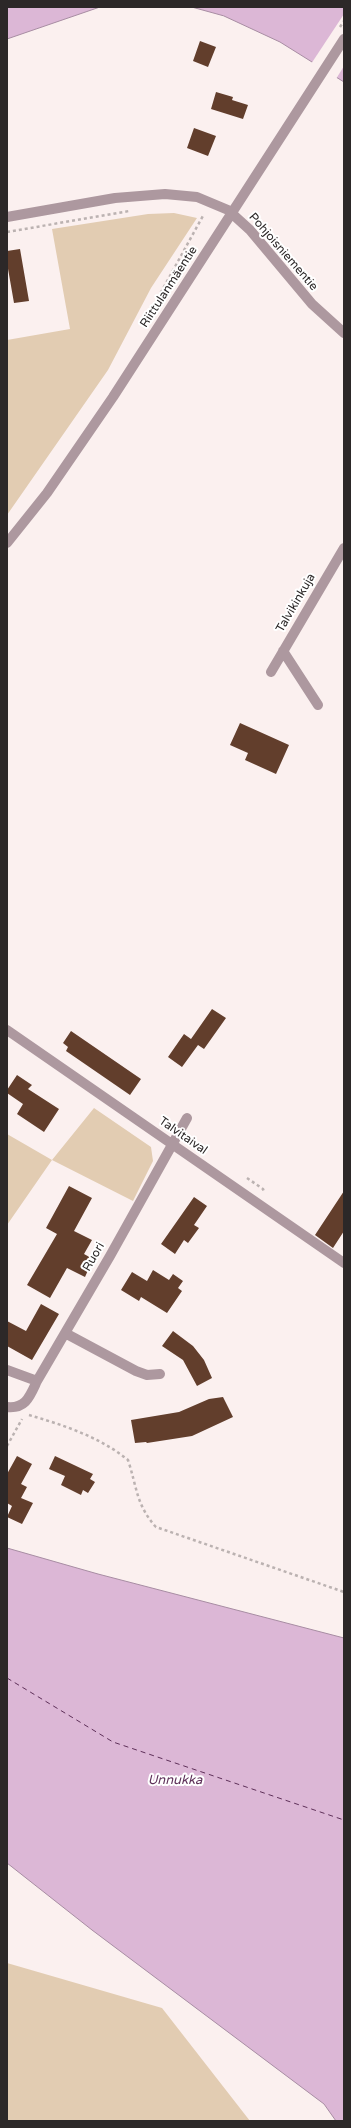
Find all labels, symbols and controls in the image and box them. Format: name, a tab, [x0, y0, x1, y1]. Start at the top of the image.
street label: Pohjoisniementie	[245, 210, 321, 294]
street label: Riittulanmäentie	[137, 244, 201, 330]
street label: Talvikinkuja	[273, 571, 319, 635]
street label: Talvitaival	[156, 1114, 210, 1158]
street label: Ruori	[80, 1240, 108, 1274]
water label: Unnukka	[148, 1773, 202, 1789]

